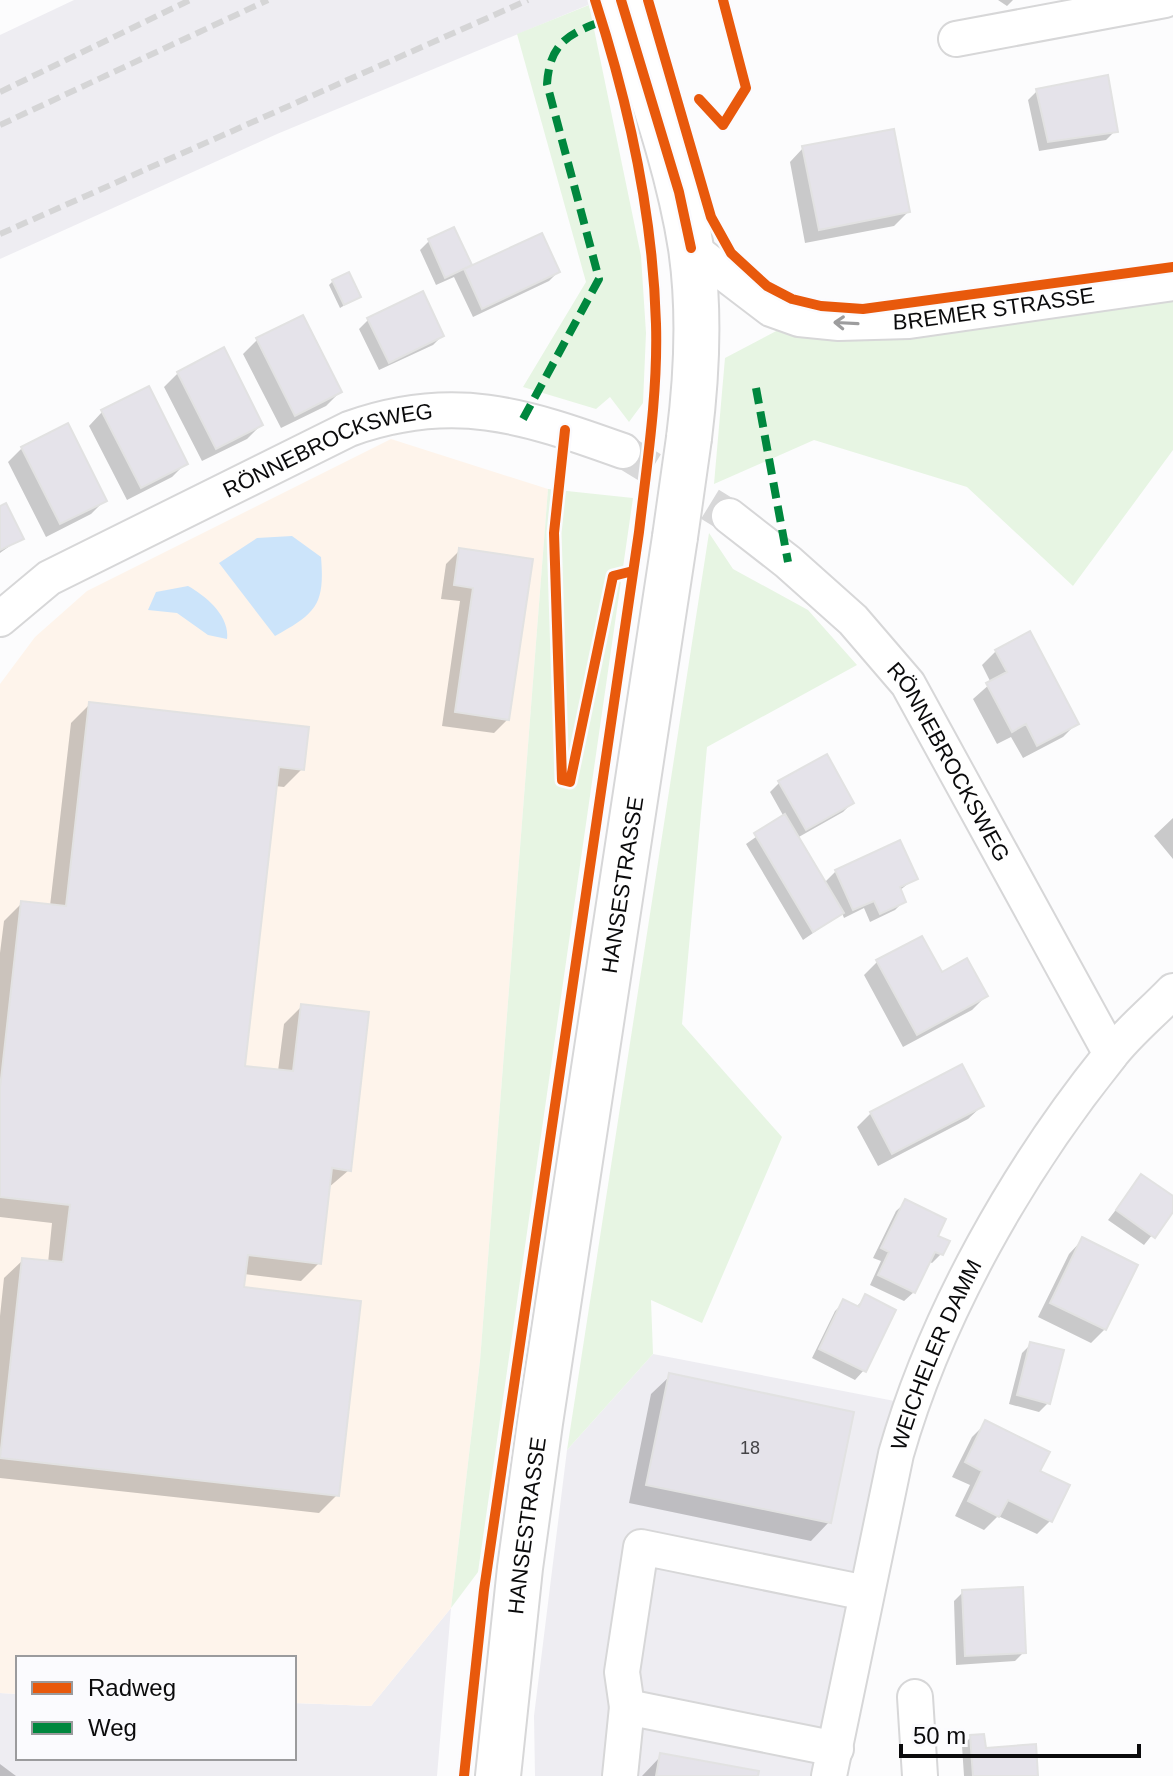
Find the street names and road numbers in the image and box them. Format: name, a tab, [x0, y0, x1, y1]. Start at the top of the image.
street label: BREMER STRASSE	[893, 282, 1096, 334]
street label: RÖNNEBROCKSWEG	[219, 398, 434, 502]
street label: RÖNNEBROCKSWEG	[882, 657, 1015, 866]
street label: HANSESTRASSE	[596, 795, 648, 975]
street label: WEICHELER DAMM	[885, 1255, 986, 1453]
street label: HANSESTRASSE	[503, 1435, 550, 1616]

